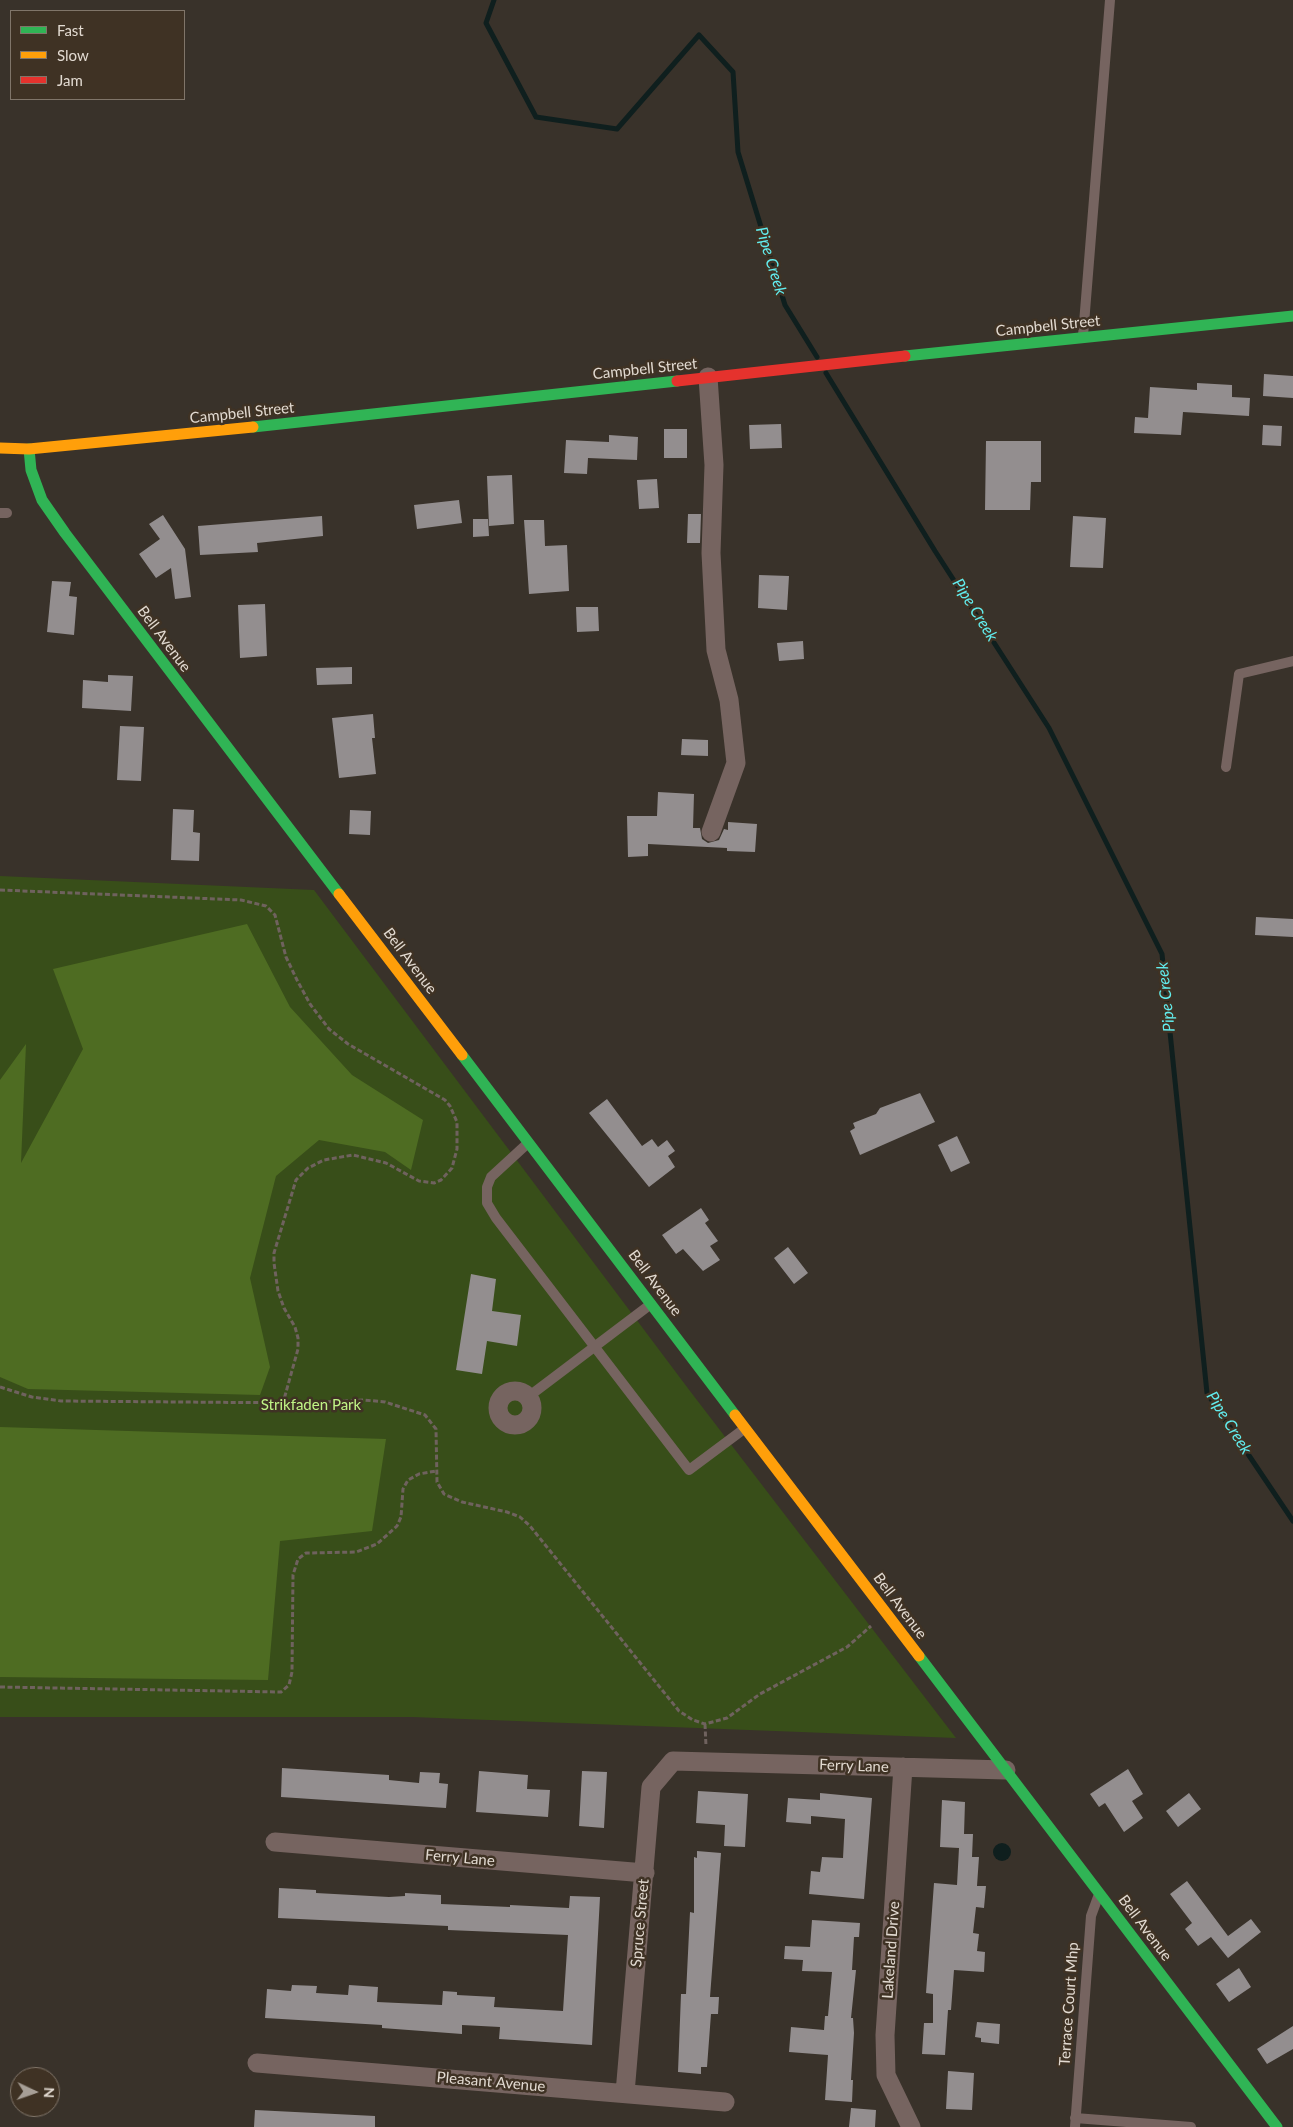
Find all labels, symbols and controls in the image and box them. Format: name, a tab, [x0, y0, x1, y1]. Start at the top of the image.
legend	[10, 10, 185, 100]
text: Fast	[57, 21, 84, 39]
text: Slow	[57, 46, 89, 64]
text: Jam	[57, 71, 83, 89]
water label: Pipe Creek	[752, 225, 790, 297]
street label: Campbell Street	[995, 312, 1101, 340]
street label: Campbell Street	[592, 355, 698, 383]
street label: Campbell Street	[189, 399, 295, 427]
water label: Pipe Creek	[948, 575, 1002, 645]
street label: Bell Avenue	[133, 602, 195, 676]
street label: Bell Avenue	[379, 924, 441, 998]
water label: Pipe Creek	[1153, 961, 1179, 1033]
street label: Bell Avenue	[624, 1246, 686, 1320]
water label: Pipe Creek	[1202, 1388, 1256, 1458]
park label: Strikfaden Park	[261, 1396, 361, 1414]
street label: Bell Avenue	[869, 1569, 931, 1643]
street label: Ferry Lane	[819, 1756, 889, 1776]
street label: Ferry Lane	[425, 1846, 495, 1870]
street label: Spruce Street	[627, 1878, 653, 1968]
street label: Bell Avenue	[1114, 1891, 1176, 1965]
street label: Lakeland Drive	[879, 1901, 903, 1999]
street label: Terrace Court Mhp	[1056, 1942, 1082, 2066]
north arrow	[10, 2067, 60, 2117]
street label: Pleasant Avenue	[436, 2068, 546, 2096]
text: N	[41, 2087, 58, 2099]

